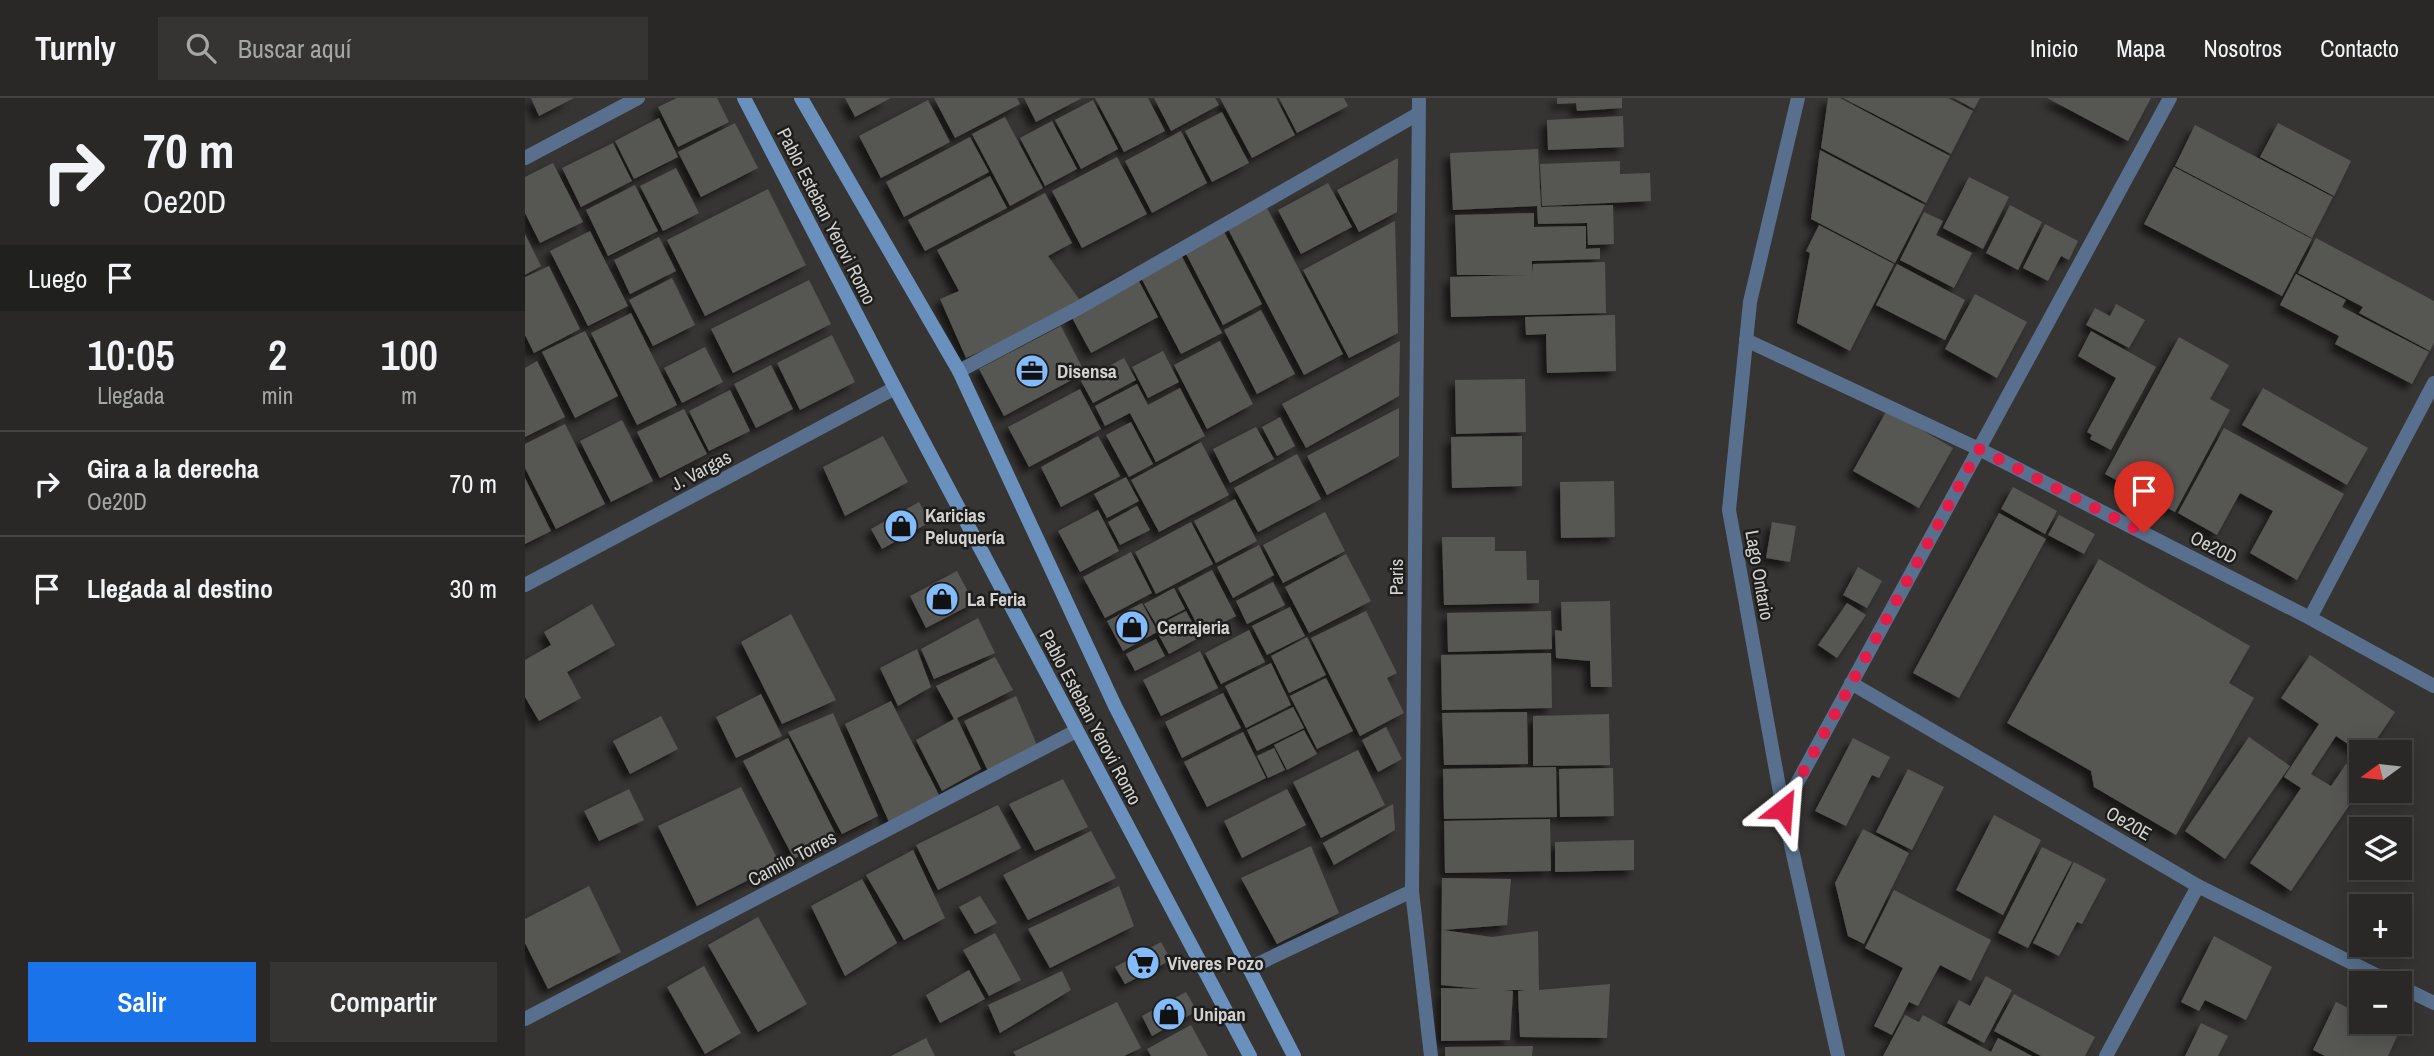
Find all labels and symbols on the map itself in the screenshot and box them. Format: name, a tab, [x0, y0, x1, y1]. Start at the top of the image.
street label: Pablo Esteban Yerovi Romo	[771, 123, 883, 309]
office icon: Disensa	[1013, 352, 1051, 390]
place label: Disensa	[1057, 358, 1117, 384]
street label: J. Vargas	[666, 443, 736, 497]
pin	[2114, 461, 2174, 533]
place label: Karicias Peluquería	[925, 502, 1005, 550]
shop icon: Karicias Peluquería	[882, 507, 920, 545]
street label: Oe20D	[2186, 524, 2242, 570]
street label: Lago Ontario	[1739, 528, 1781, 622]
street label: Paris	[1383, 559, 1409, 595]
shop icon: La Feria	[923, 580, 961, 618]
place label: La Feria	[967, 586, 1026, 612]
shop icon: Cerrajeria	[1113, 608, 1151, 646]
place label: Cerrajeria	[1157, 614, 1230, 640]
street label: Pablo Esteban Yerovi Romo	[1034, 625, 1148, 809]
north arrow	[2349, 740, 2411, 803]
position arrow	[1746, 772, 1820, 846]
street label: Oe20E	[2101, 800, 2157, 846]
street label: Camilo Torres	[743, 824, 841, 892]
supermarket icon: Viveres Pozo	[1124, 944, 1162, 982]
place label: Viveres Pozo	[1167, 950, 1264, 976]
shop icon: Unipan	[1150, 995, 1188, 1033]
place label: Unipan	[1193, 1001, 1246, 1027]

